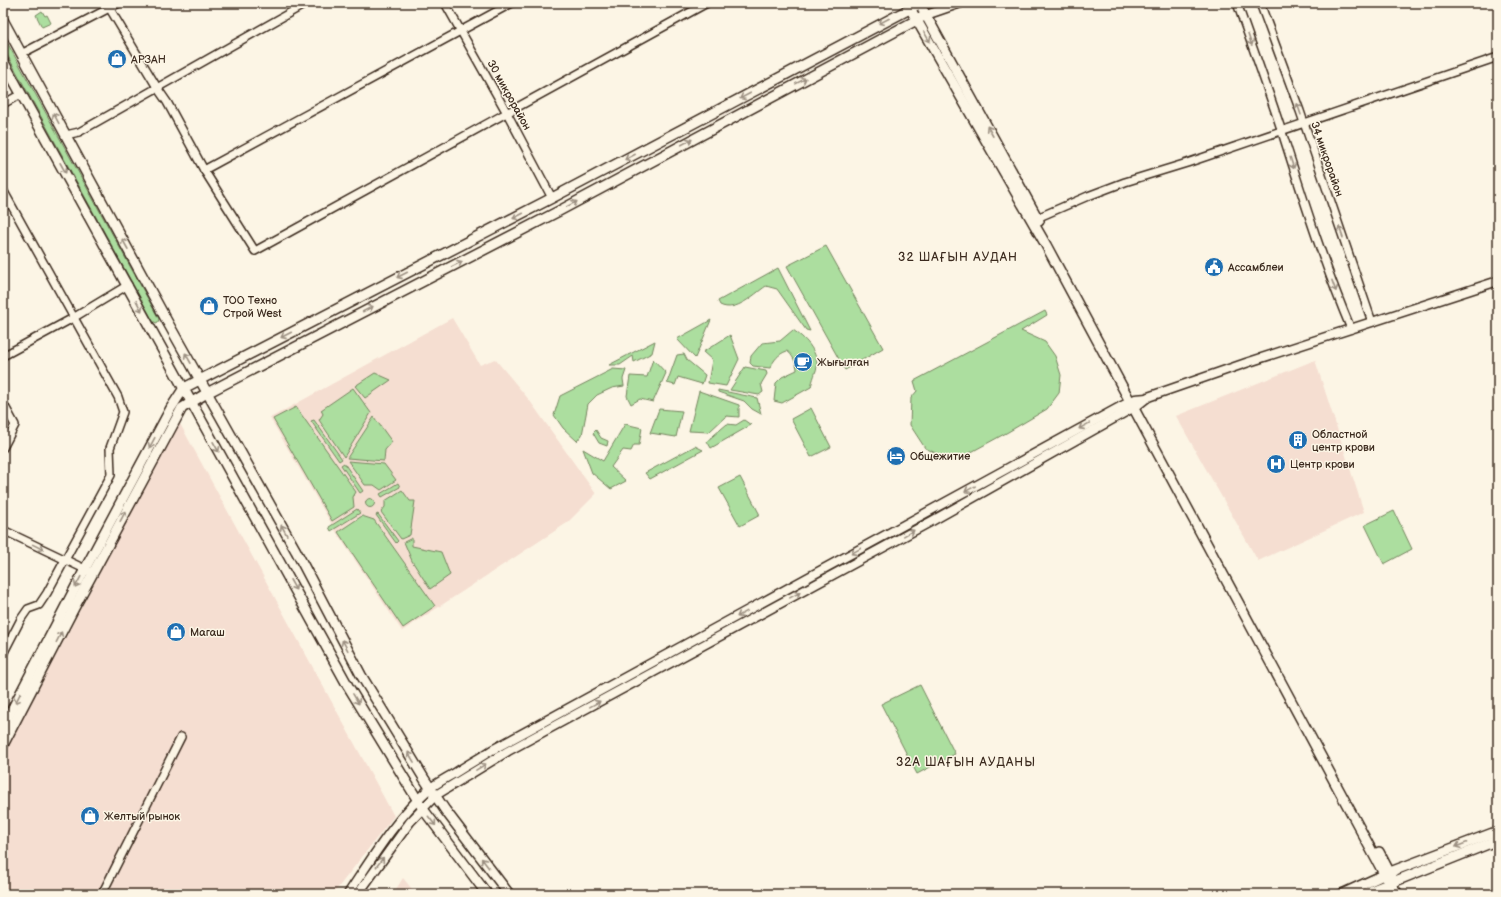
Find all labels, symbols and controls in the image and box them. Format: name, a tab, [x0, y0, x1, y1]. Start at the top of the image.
one-way arrow	[879, 18, 891, 26]
one-way arrow	[923, 31, 931, 43]
one-way arrow	[1247, 33, 1254, 46]
shop icon: АРЗАН	[106, 48, 128, 70]
place label: АРЗАН	[130, 53, 166, 66]
street label: 30 микрорайон	[484, 58, 534, 132]
one-way arrow	[795, 76, 807, 84]
one-way arrow	[739, 92, 751, 100]
one-way arrow	[1295, 103, 1302, 116]
one-way arrow	[52, 112, 59, 124]
street label: 34 микрорайон	[1308, 120, 1346, 198]
one-way arrow	[986, 126, 993, 138]
one-way arrow	[680, 138, 692, 145]
one-way arrow	[625, 153, 637, 161]
one-way arrow	[1289, 156, 1296, 169]
one-way arrow	[59, 162, 67, 174]
one-way arrow	[566, 199, 578, 207]
one-way arrow	[512, 213, 524, 220]
one-way arrow	[1337, 226, 1344, 239]
one-way arrow	[121, 238, 128, 250]
district label: 32 ШАҒЫН АУДАН	[898, 250, 1018, 265]
public building icon: Ассамблеи	[1203, 256, 1225, 278]
one-way arrow	[450, 259, 462, 267]
place label: Ассамблеи	[1227, 261, 1284, 274]
one-way arrow	[396, 272, 408, 280]
one-way arrow	[1330, 280, 1338, 292]
place label: ТОО Техно Строй West	[223, 294, 282, 320]
shop icon: ТОО Техно Строй West	[198, 295, 220, 317]
one-way arrow	[136, 300, 144, 312]
one-way arrow	[362, 305, 374, 313]
one-way arrow	[281, 332, 293, 339]
cafe icon: Жығылған	[792, 351, 814, 373]
one-way arrow	[183, 352, 191, 364]
place label: Жығылған	[817, 356, 869, 369]
one-way arrow	[1078, 423, 1090, 431]
place label: Областной центр крови	[1312, 428, 1375, 454]
building icon: Областной центр крови	[1287, 429, 1309, 451]
one-way arrow	[148, 437, 156, 449]
one-way arrow	[213, 441, 221, 453]
hotel icon: Общежитие	[885, 445, 907, 467]
place label: Общежитие	[910, 450, 970, 463]
hospital icon: Центр крови	[1265, 453, 1287, 475]
place label: Центр крови	[1290, 458, 1355, 471]
one-way arrow	[964, 485, 976, 493]
one-way arrow	[120, 511, 127, 523]
one-way arrow	[279, 524, 287, 536]
one-way arrow	[903, 528, 915, 536]
one-way arrow	[32, 544, 44, 551]
one-way arrow	[851, 548, 863, 556]
one-way arrow	[74, 576, 81, 588]
one-way arrow	[290, 579, 297, 591]
one-way arrow	[789, 590, 801, 598]
one-way arrow	[736, 610, 748, 618]
shop icon: Магаш	[165, 621, 187, 643]
place label: Магаш	[190, 626, 225, 639]
one-way arrow	[56, 631, 63, 643]
one-way arrow	[341, 639, 348, 651]
one-way arrow	[14, 691, 21, 703]
one-way arrow	[352, 693, 360, 704]
one-way arrow	[588, 699, 600, 707]
one-way arrow	[406, 751, 415, 762]
district label: 32А ШАҒЫН АУДАНЫ	[896, 755, 1036, 770]
one-way arrow	[475, 763, 487, 771]
shop icon: Желтый рынок	[79, 805, 101, 827]
place label: Желтый рынок	[104, 810, 180, 823]
one-way arrow	[428, 815, 437, 826]
one-way arrow	[1456, 842, 1468, 850]
one-way arrow	[376, 857, 384, 868]
one-way arrow	[481, 857, 490, 868]

